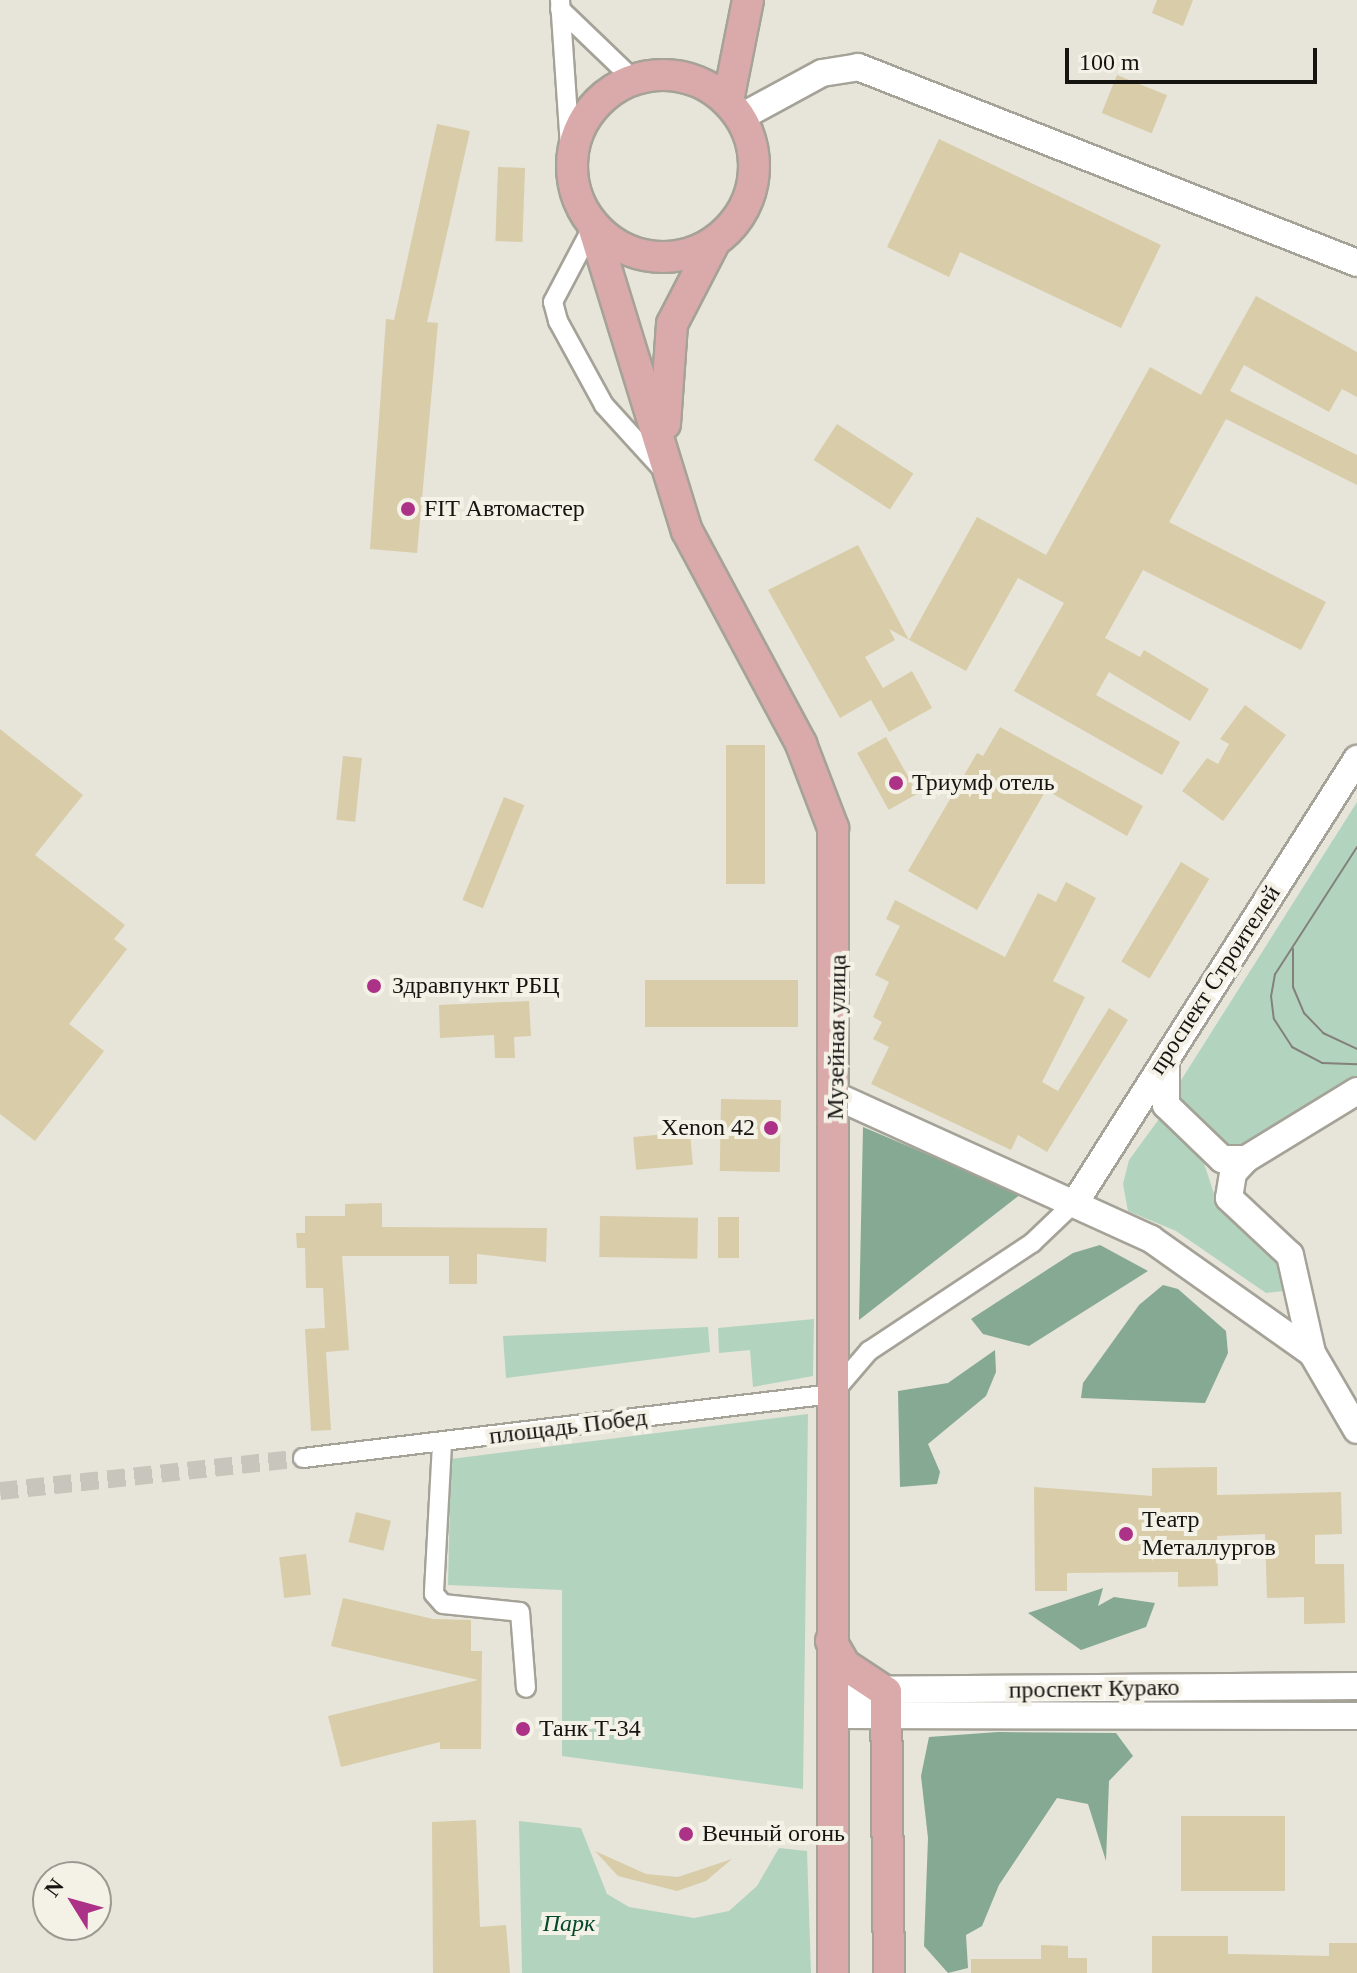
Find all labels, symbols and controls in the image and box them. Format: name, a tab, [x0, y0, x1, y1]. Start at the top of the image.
scale bar	[1069, 32, 1321, 82]
text: 100 m	[1079, 49, 1140, 75]
place label: FIT Автомастер	[424, 495, 585, 523]
marker: FIT Автомастер	[399, 500, 417, 518]
place label: Триумф отель	[912, 769, 1055, 797]
marker: Триумф отель	[887, 774, 905, 792]
street label: проспект Строителей	[1143, 880, 1287, 1080]
street label: Музейная улица	[821, 954, 853, 1120]
place label: Здравпункт РБЦ	[392, 972, 560, 1000]
marker: Здравпункт РБЦ	[363, 975, 385, 997]
place label: Xenon 42	[661, 1114, 755, 1142]
marker: Xenon 42	[762, 1119, 780, 1137]
street label: площадь Побед	[487, 1403, 649, 1451]
place label: Театр Металлургов	[1142, 1506, 1276, 1562]
marker: Театр Металлургов	[1117, 1525, 1135, 1543]
street label: проспект Курако	[1008, 1673, 1180, 1705]
place label: Танк Т-34	[539, 1715, 641, 1743]
marker: Танк Т-34	[514, 1720, 532, 1738]
place label: Вечный огонь	[702, 1820, 845, 1848]
marker: Вечный огонь	[677, 1825, 695, 1843]
north arrow	[32, 1861, 112, 1941]
text: N	[39, 1874, 69, 1901]
park label: Парк	[543, 1910, 595, 1938]

